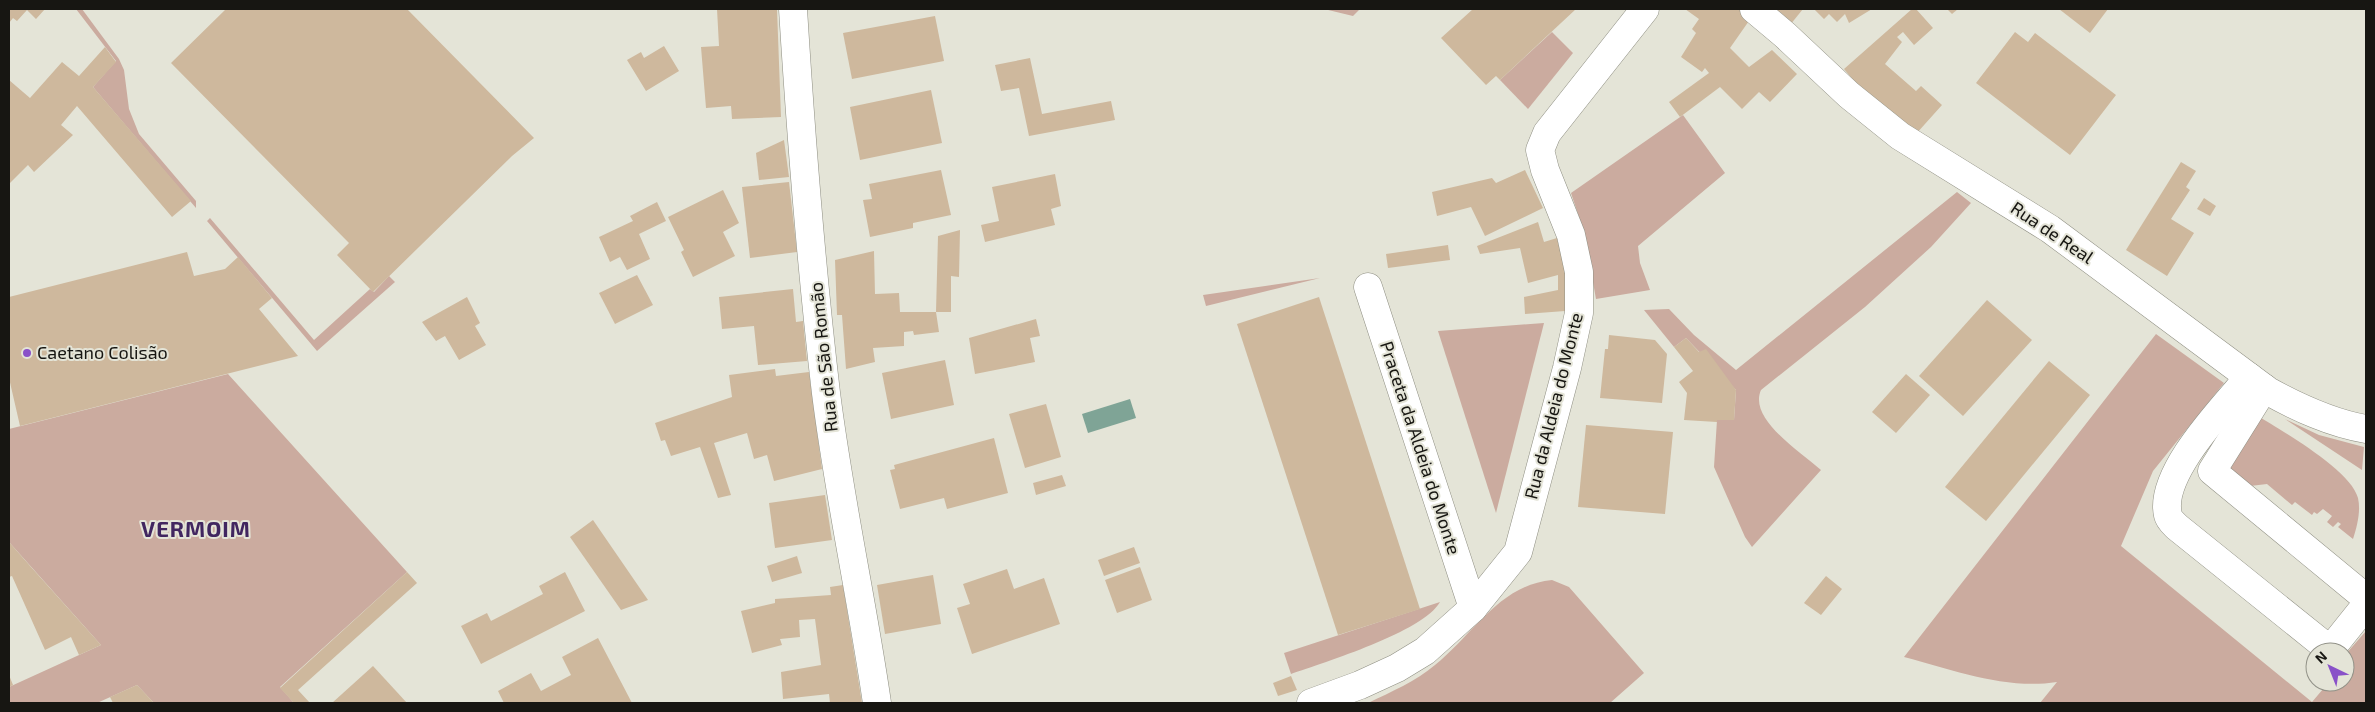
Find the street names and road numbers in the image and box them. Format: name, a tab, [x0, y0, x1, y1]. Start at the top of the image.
street label: Rua de Real	[2007, 196, 2099, 268]
street label: Rua de São Romão	[804, 281, 842, 433]
street label: Rua da Aldeia do Monte	[1519, 310, 1587, 501]
street label: Praceta da Aldeia do Monte	[1376, 338, 1466, 557]

